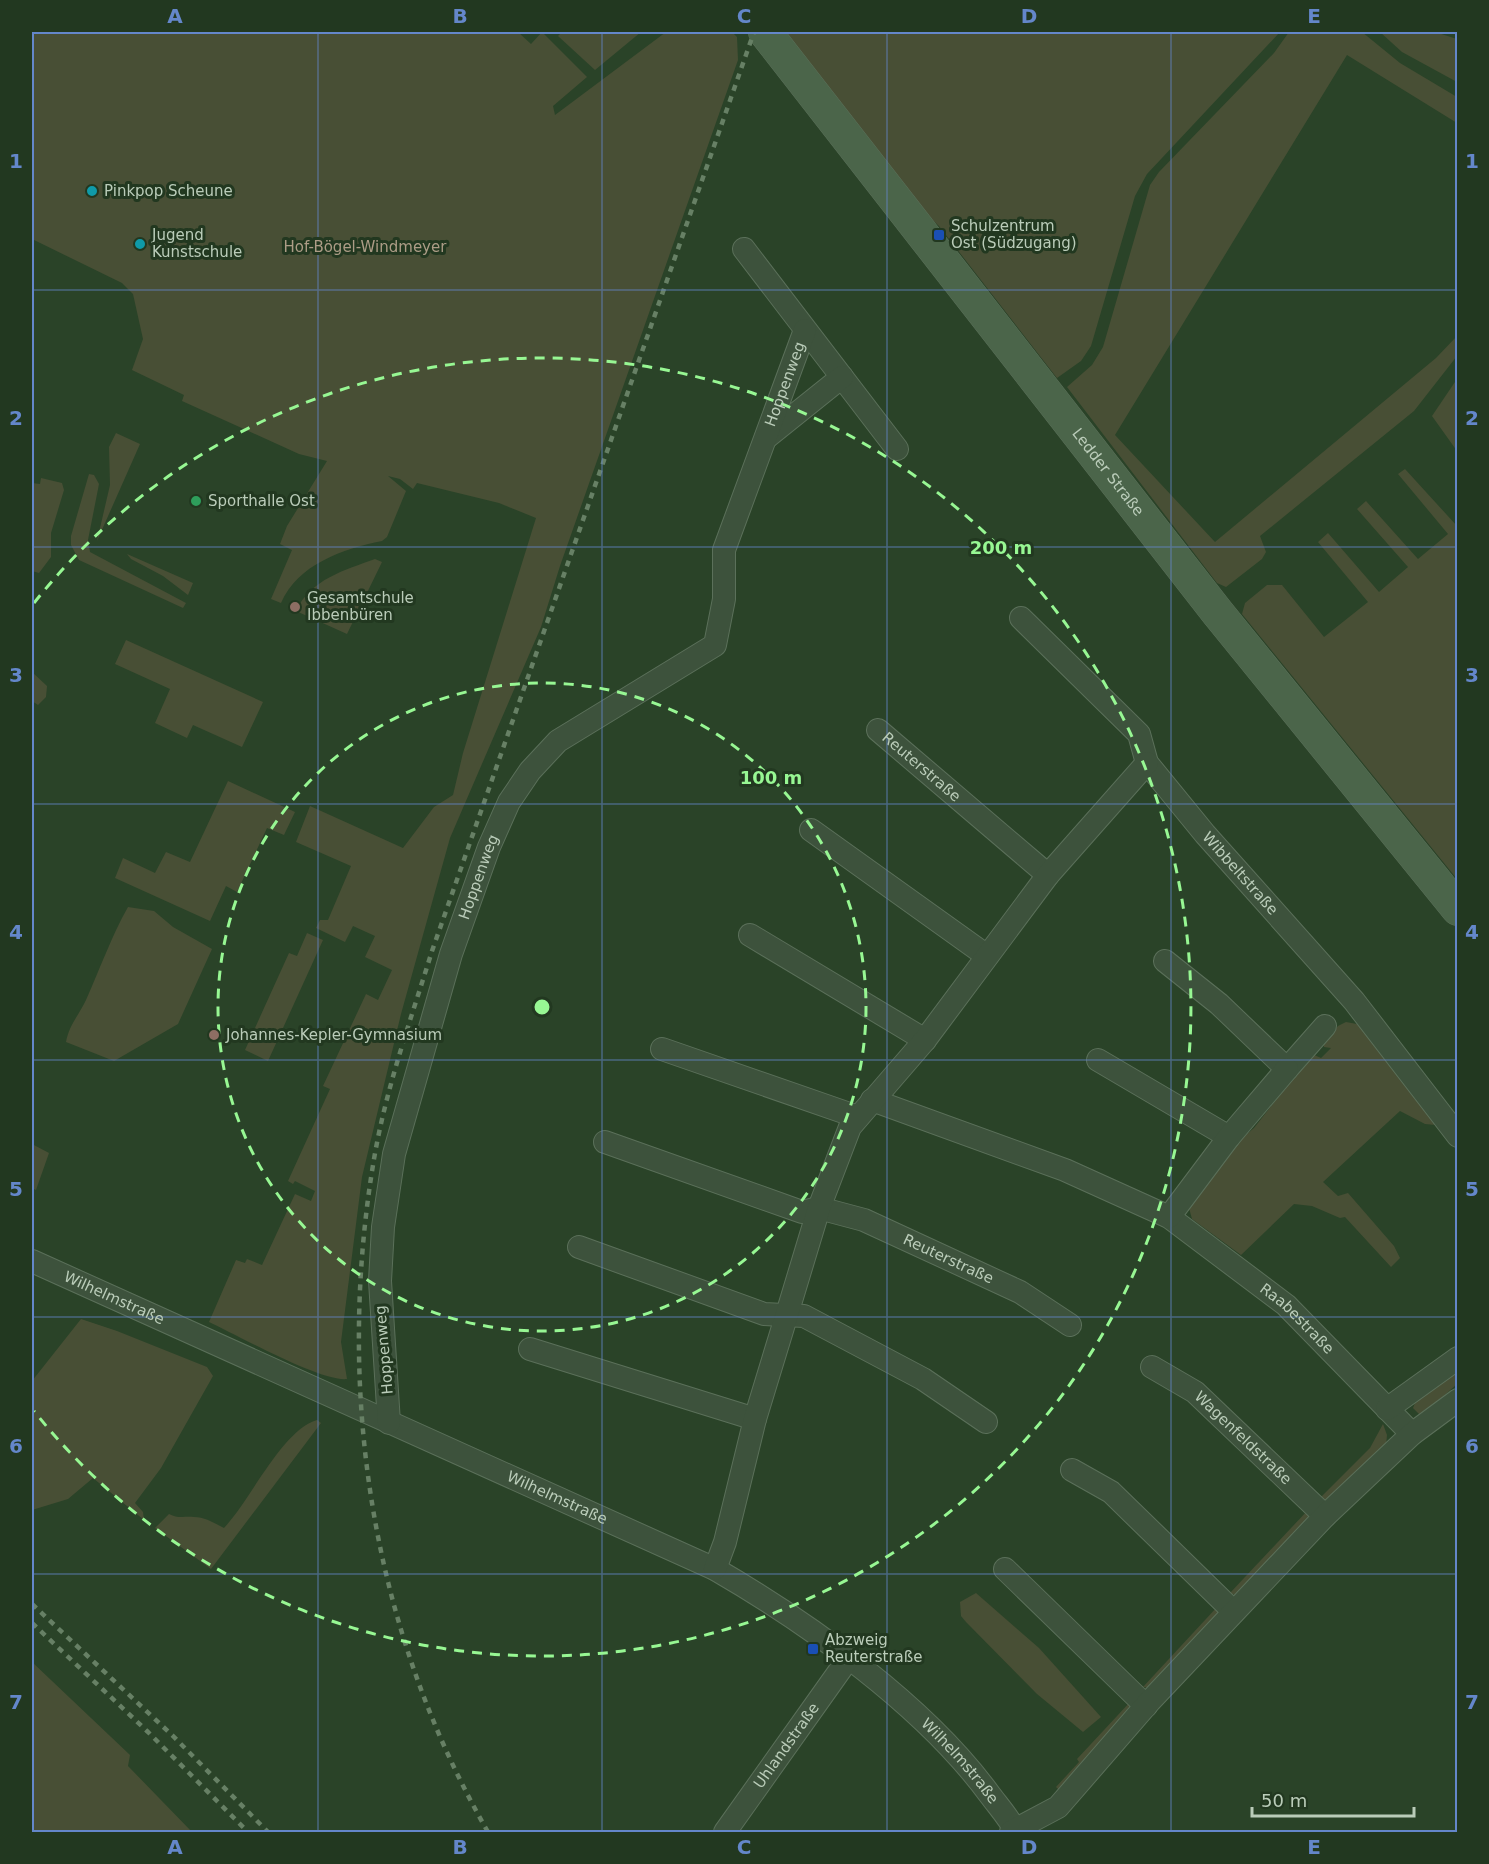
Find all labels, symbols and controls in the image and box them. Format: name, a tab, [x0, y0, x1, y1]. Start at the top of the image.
text: A	[167, 4, 183, 28]
text: B	[452, 4, 468, 28]
text: C	[737, 4, 751, 28]
text: D	[1021, 4, 1037, 28]
text: E	[1307, 4, 1321, 28]
text: 1	[9, 149, 23, 173]
text: 1	[1465, 149, 1479, 173]
place label: Pinkpop Scheune	[104, 182, 233, 200]
marker: Pinkpop Scheune	[85, 184, 99, 198]
place label: Schulzentrum Ost (Südzugang)	[951, 217, 1077, 252]
place label: Jugend Kunstschule	[151, 226, 242, 261]
marker: Schulzentrum Ost (Südzugang)	[932, 228, 946, 242]
marker: Jugend Kunstschule	[133, 237, 147, 251]
park label: Hof-Bögel-Windmeyer	[284, 238, 447, 256]
street label: Hoppenweg	[761, 339, 809, 429]
text: 2	[9, 406, 23, 430]
text: 2	[1465, 406, 1479, 430]
street label: Ledder Straße	[1068, 425, 1148, 519]
place label: Sporthalle Ost	[208, 492, 315, 510]
marker: Sporthalle Ost	[189, 494, 203, 508]
text: 200 m	[970, 537, 1032, 558]
place label: Gesamtschule Ibbenbüren	[307, 589, 414, 624]
marker: Gesamtschule Ibbenbüren	[288, 600, 302, 614]
text: 3	[9, 663, 23, 687]
text: 3	[1465, 663, 1479, 687]
street label: Reuterstraße	[878, 728, 964, 805]
text: 100 m	[740, 767, 802, 788]
street label: Wibbeltstraße	[1199, 828, 1282, 918]
street label: Hoppenweg	[455, 832, 502, 922]
text: 4	[9, 920, 23, 944]
text: 4	[1465, 920, 1479, 944]
centre of rings	[532, 997, 552, 1017]
place label: Johannes-Kepler-Gymnasium	[225, 1026, 442, 1044]
marker: Johannes-Kepler-Gymnasium	[207, 1028, 221, 1042]
text: 5	[9, 1177, 23, 1201]
text: 5	[1465, 1177, 1479, 1201]
street label: Reuterstraße	[900, 1230, 996, 1288]
street label: Wilhelmstraße	[61, 1268, 167, 1328]
street label: Raabestraße	[1256, 1280, 1338, 1358]
street label: Hoppenweg	[371, 1305, 397, 1395]
street label: Wagenfeldstraße	[1191, 1387, 1295, 1488]
text: 6	[9, 1434, 23, 1458]
text: 6	[1465, 1434, 1479, 1458]
street label: Wilhelmstraße	[504, 1467, 610, 1528]
place label: Abzweig Reuterstraße	[825, 1631, 923, 1666]
marker: Abzweig Reuterstraße	[806, 1642, 820, 1656]
text: 7	[9, 1690, 23, 1714]
text: 7	[1465, 1690, 1479, 1714]
street label: Uhlandstraße	[750, 1699, 823, 1792]
street label: Wilhelmstraße	[918, 1714, 1002, 1807]
scale bar	[1252, 1780, 1414, 1818]
text: 50 m	[1261, 1790, 1307, 1811]
text: A	[167, 1835, 183, 1859]
text: B	[452, 1835, 468, 1859]
text: C	[737, 1835, 751, 1859]
text: D	[1021, 1835, 1037, 1859]
text: E	[1307, 1835, 1321, 1859]

